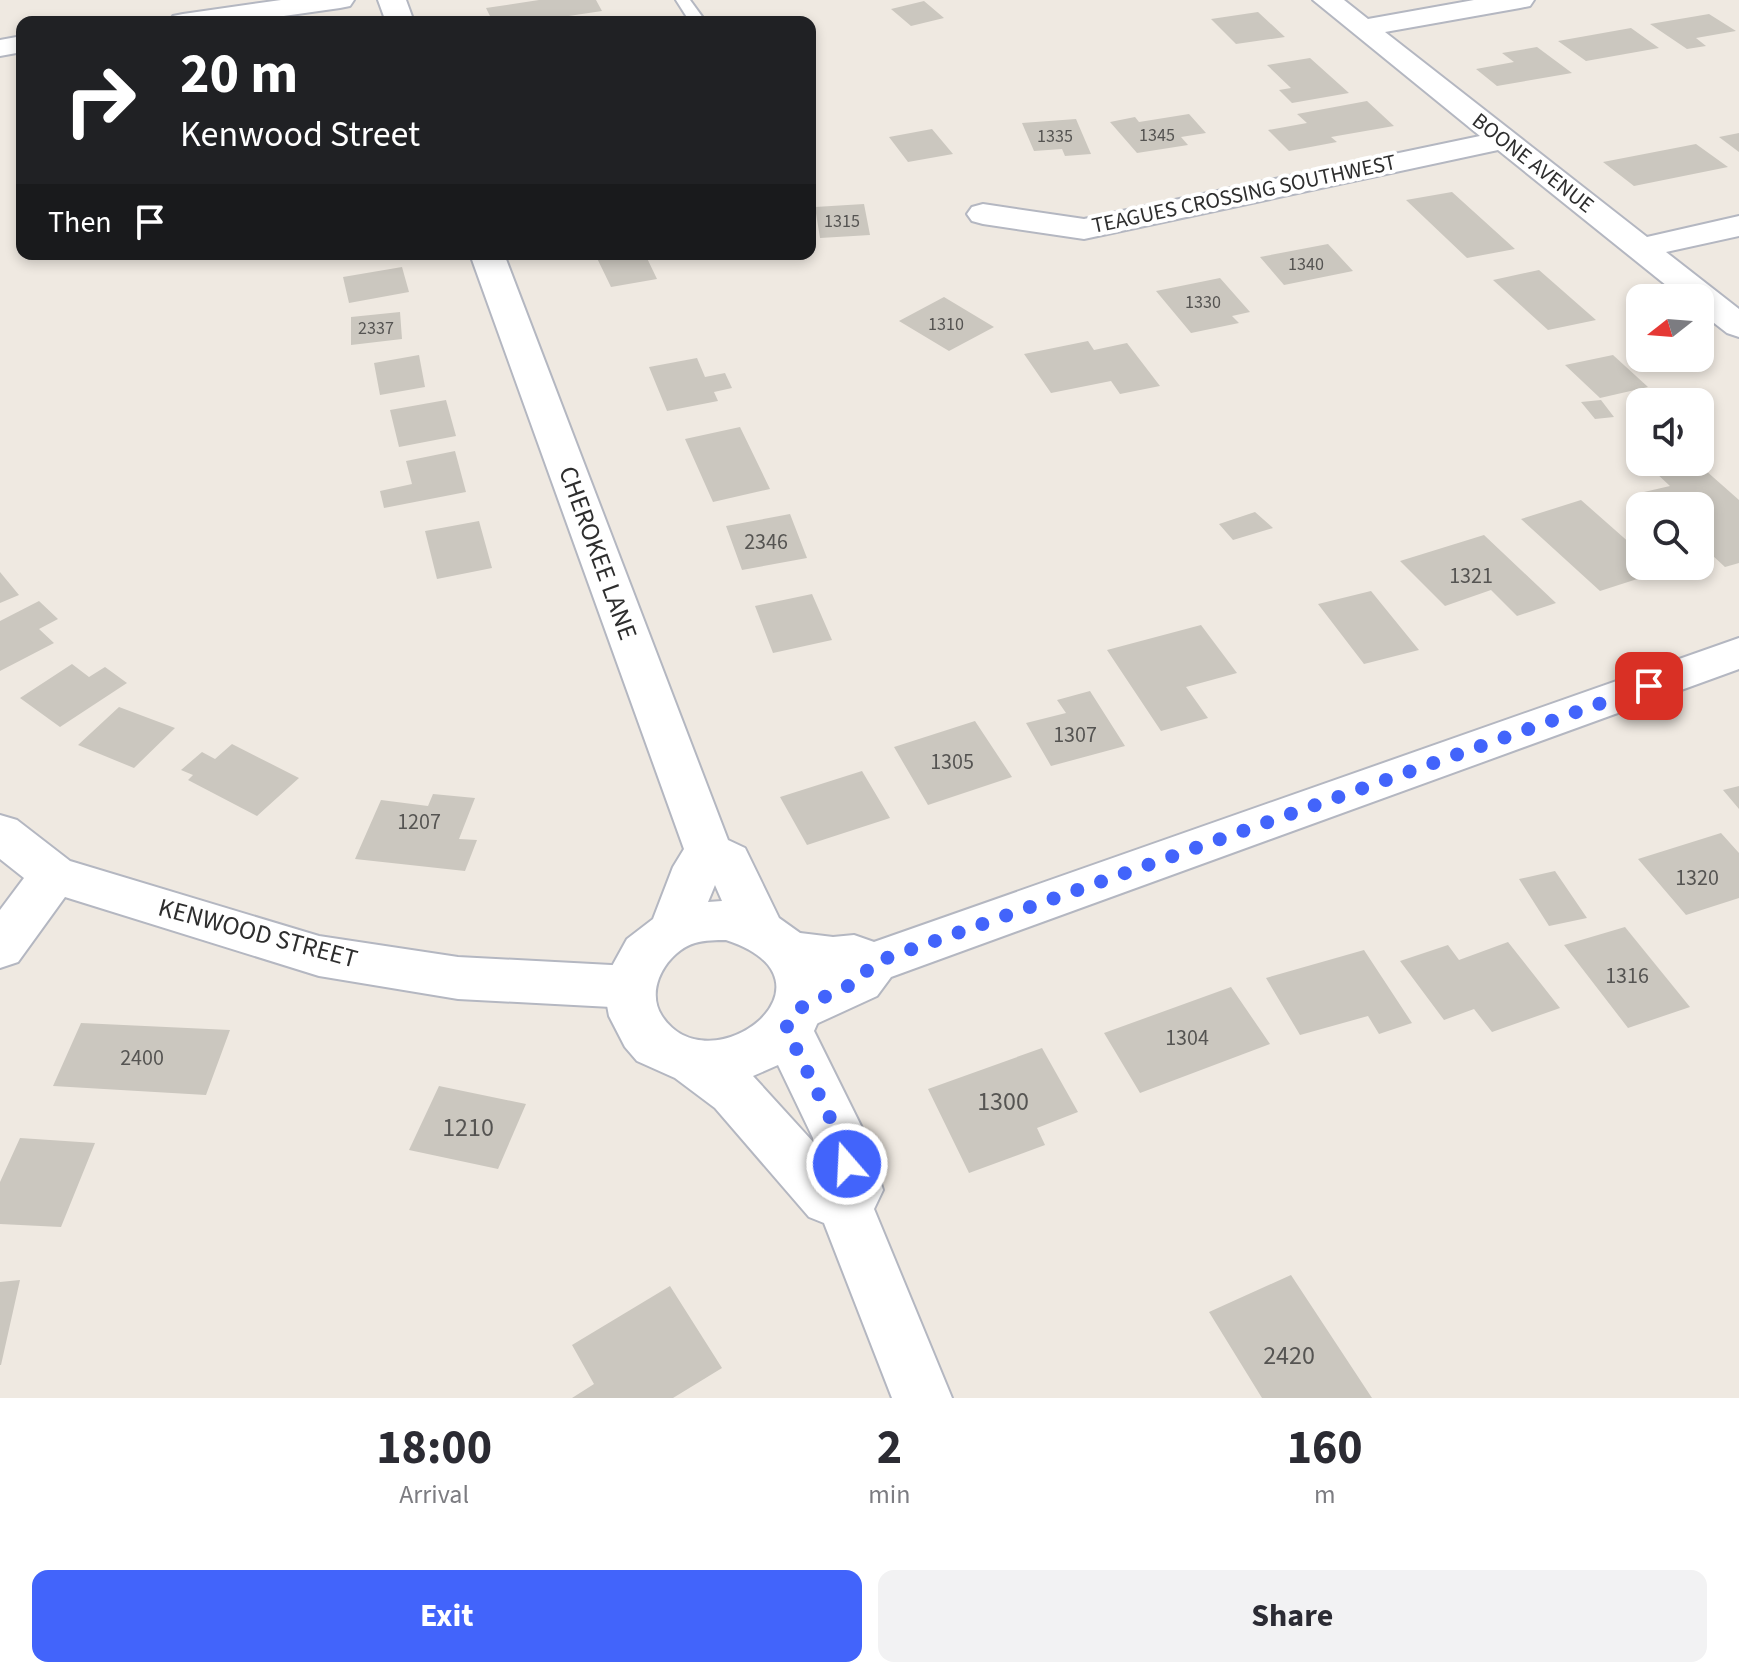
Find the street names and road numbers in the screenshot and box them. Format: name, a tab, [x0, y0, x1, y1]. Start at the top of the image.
street label: BOONE AVENUE	[1465, 105, 1601, 221]
street label: TEAGUES CROSSING SOUTHWEST	[1089, 146, 1399, 242]
street label: CHEROKEE LANE	[549, 461, 647, 645]
street label: KENWOOD STREET	[154, 889, 362, 977]

